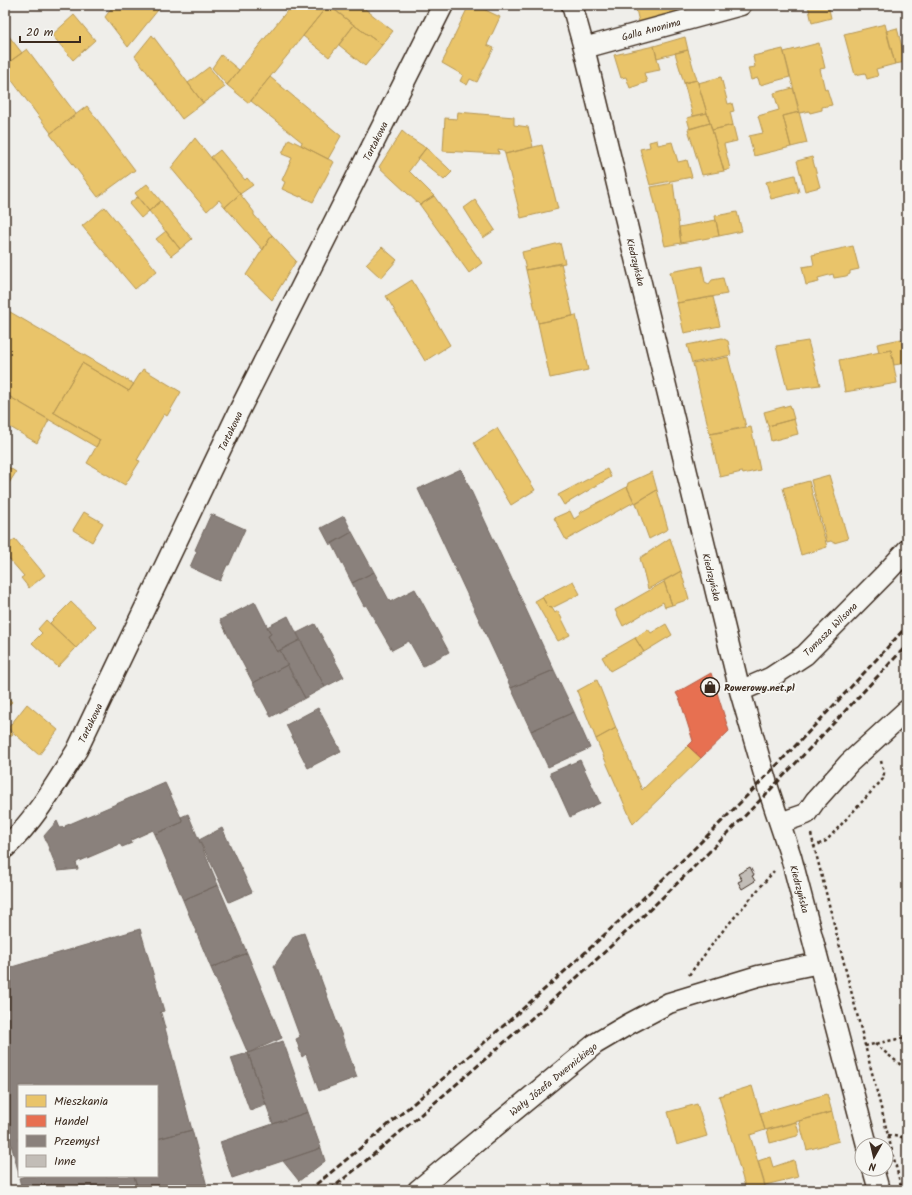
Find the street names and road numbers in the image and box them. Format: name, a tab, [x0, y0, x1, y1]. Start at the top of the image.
street label: Galla Anonima	[620, 14, 683, 46]
street label: Tartakowa	[359, 119, 393, 164]
street label: Kiedrzyńska	[621, 236, 649, 288]
street label: Tartakowa	[214, 409, 248, 454]
street label: Kiedrzyńska	[697, 551, 725, 603]
street label: Tomasza Wilsona	[800, 599, 862, 661]
street label: Tartakowa	[74, 701, 108, 746]
street label: Kiedrzyńska	[785, 863, 813, 915]
street label: Wały Józefa Dwernickiego	[506, 1039, 602, 1120]

